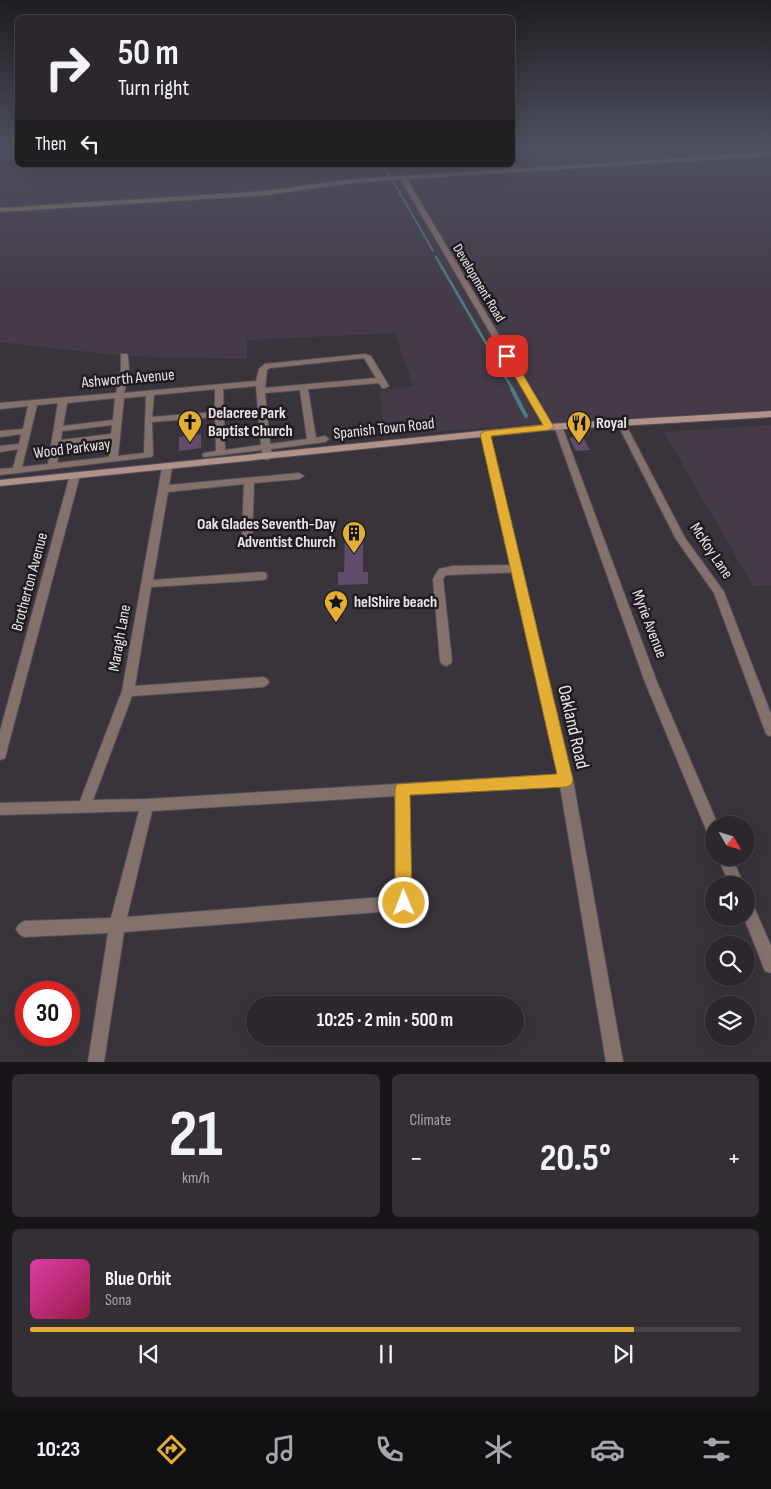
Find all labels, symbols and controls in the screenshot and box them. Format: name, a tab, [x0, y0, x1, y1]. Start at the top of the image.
text: 50 m	[118, 32, 179, 75]
icon: right	[35, 35, 100, 100]
text: Turn right	[118, 75, 189, 102]
icon: left	[76, 130, 104, 158]
text: Then	[35, 133, 66, 156]
street label: Development Road	[449, 241, 509, 325]
pin	[486, 335, 528, 377]
icon: arrive	[493, 342, 521, 370]
street label: Ashworth Avenue	[80, 365, 175, 393]
place label: Delacree Park Baptist Church	[208, 404, 293, 441]
church icon: Delacree Park Baptist Church	[177, 409, 203, 443]
restaurant icon: Royal	[566, 410, 592, 444]
street label: Spanish Town Road	[332, 414, 436, 444]
place label: Royal	[596, 414, 627, 433]
street label: Wood Parkway	[33, 435, 111, 463]
place label: Oak Glades Seventh-Day Adventist Church	[197, 515, 336, 552]
street label: McKoy Lane	[685, 519, 737, 583]
building icon: Oak Glades Seventh-Day Adventist Church	[341, 520, 367, 554]
street label: Brotherton Avenue	[8, 531, 52, 633]
street label: Myrie Avenue	[627, 587, 671, 661]
place icon: helShire beach	[323, 589, 349, 623]
place label: helShire beach	[354, 593, 437, 612]
street label: Maragh Lane	[105, 603, 135, 673]
street label: Oakland Road	[552, 683, 594, 771]
north arrow	[705, 816, 755, 866]
map controls	[705, 816, 755, 1046]
position arrow	[377, 876, 429, 928]
button: sound	[705, 876, 755, 926]
button: search	[705, 936, 755, 986]
speed limit sign: 30	[15, 981, 80, 1046]
button: layers	[705, 996, 755, 1046]
text: 10:25 · 2 min · 500 m	[317, 1009, 453, 1032]
text: 21	[169, 1097, 223, 1175]
text: Climate	[410, 1111, 451, 1130]
text: 20.5°	[540, 1136, 611, 1181]
text: −	[410, 1142, 423, 1175]
text: +	[727, 1142, 741, 1175]
text: km/h	[182, 1169, 210, 1188]
text: Blue Orbit	[105, 1268, 171, 1291]
text: Sona	[105, 1291, 132, 1310]
icon: previous	[135, 1340, 163, 1368]
icon: pause	[372, 1340, 400, 1368]
icon: next	[609, 1340, 637, 1368]
icon: directions	[154, 1432, 189, 1467]
icon: music	[263, 1432, 298, 1467]
icon: phone	[372, 1432, 407, 1467]
icon: climate	[481, 1432, 516, 1467]
icon: car	[590, 1432, 625, 1467]
icon: filters	[699, 1432, 734, 1467]
text: 10:23	[37, 1436, 80, 1463]

